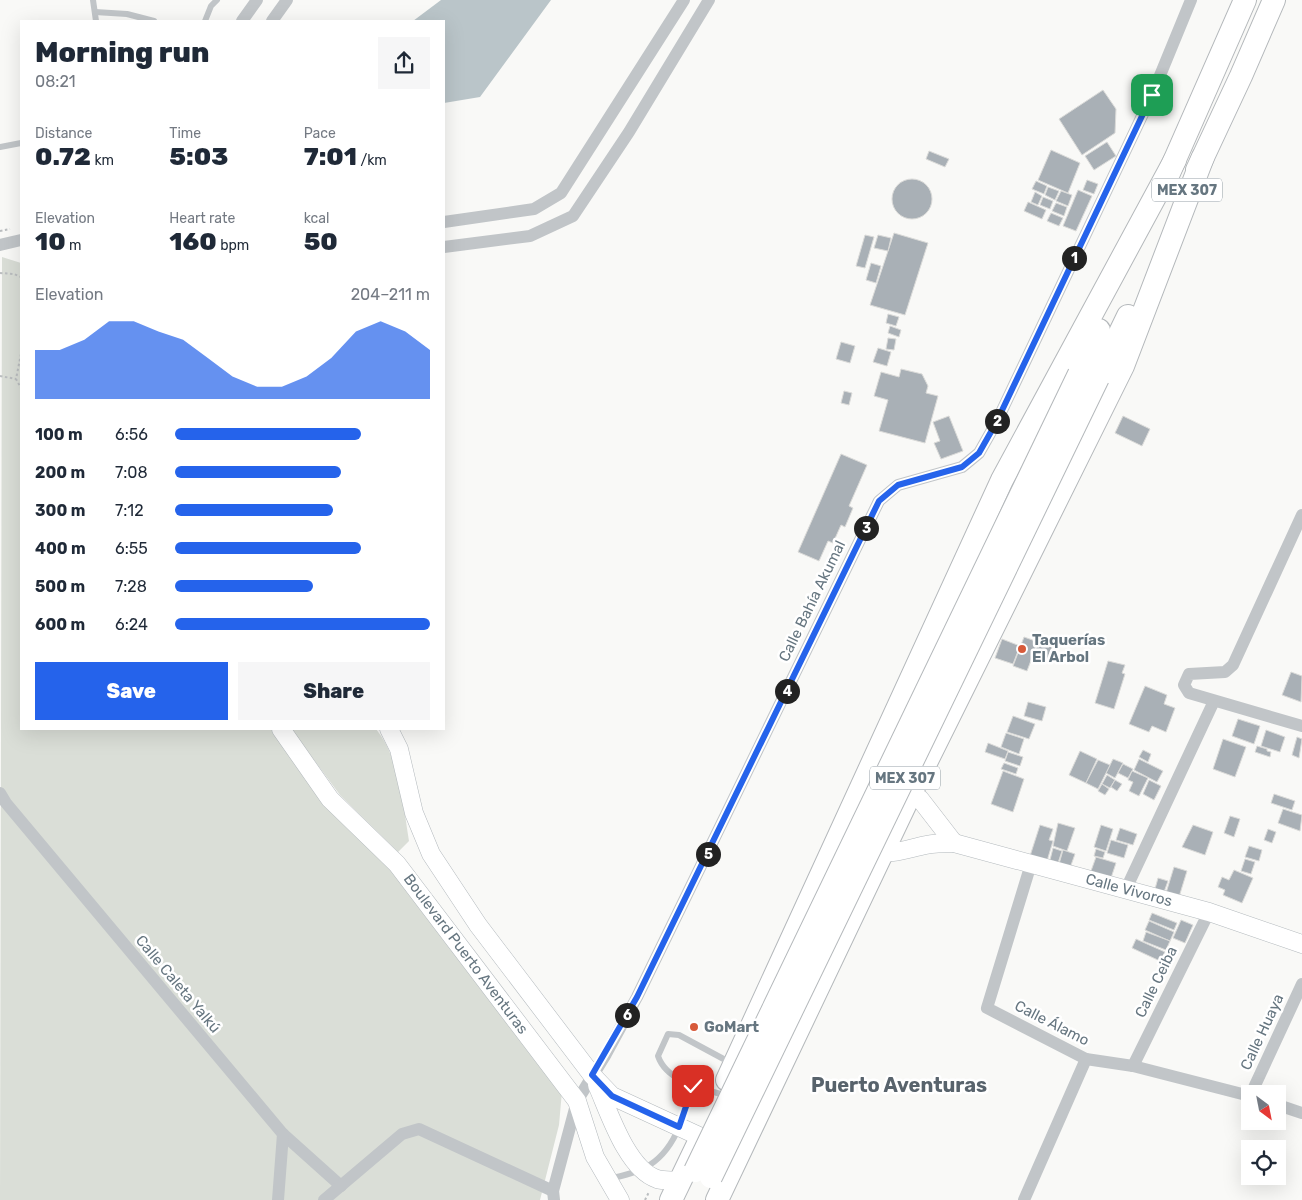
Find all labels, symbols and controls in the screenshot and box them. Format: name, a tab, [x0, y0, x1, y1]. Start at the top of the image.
text: Morning run	[35, 36, 209, 69]
button: share	[378, 37, 430, 89]
text: 08:21	[35, 72, 76, 91]
pin	[1131, 74, 1173, 116]
icon: arrive	[1138, 81, 1166, 109]
text: Distance	[35, 125, 92, 142]
text: Time	[169, 125, 201, 142]
text: Pace	[304, 125, 336, 142]
text: 0.72	[35, 142, 91, 171]
text: 5:03	[169, 142, 228, 171]
text: 7:01	[304, 142, 357, 171]
text: km	[91, 152, 114, 169]
text: /km	[357, 152, 387, 169]
road number: MEX 307	[1152, 178, 1222, 202]
text: Elevation	[35, 210, 95, 227]
text: Heart rate	[169, 210, 235, 227]
text: kcal	[304, 210, 329, 227]
text: 10	[35, 227, 66, 256]
text: 160	[169, 227, 217, 256]
text: 50	[304, 227, 338, 256]
text: m	[66, 237, 82, 254]
text: bpm	[217, 237, 249, 254]
pin: 1	[1062, 246, 1086, 270]
text: 1	[1071, 250, 1078, 267]
text: Elevation	[35, 285, 104, 304]
text: 204–211 m	[351, 285, 430, 304]
pin: 2	[984, 408, 1010, 434]
text: 2	[993, 413, 1002, 430]
text: 100 m	[35, 425, 83, 444]
text: 6:56	[115, 425, 148, 444]
text: 200 m	[35, 463, 85, 482]
text: 7:08	[115, 463, 148, 482]
text: 300 m	[35, 501, 85, 520]
text: 7:12	[115, 501, 144, 520]
pin: 3	[854, 516, 878, 540]
text: 3	[862, 520, 871, 537]
street label: Calle Bahía Akumal	[775, 538, 849, 664]
text: 400 m	[35, 539, 86, 558]
text: 6:55	[115, 539, 148, 558]
text: 500 m	[35, 577, 85, 596]
text: 7:28	[115, 577, 147, 596]
text: 600 m	[35, 615, 85, 634]
text: 6:24	[115, 615, 148, 634]
place label: Taquerías El Arbol	[1032, 631, 1105, 666]
marker: Taquerías El Arbol	[1016, 643, 1028, 655]
button: Save	[35, 662, 228, 720]
button: Share	[238, 662, 430, 720]
pin: 4	[774, 678, 800, 704]
text: 4	[783, 683, 792, 700]
road number: MEX 307	[870, 766, 940, 790]
pin: 5	[696, 842, 720, 866]
text: 5	[704, 846, 713, 863]
street label: Boulevard Puerto Aventuras	[400, 870, 532, 1038]
street label: Calle Vivoros	[1084, 870, 1175, 910]
street label: Calle Caleta Yalkú	[132, 931, 224, 1037]
street label: Calle Ceiba	[1131, 944, 1181, 1020]
street label: Calle Huaya	[1237, 991, 1287, 1073]
street label: Calle Álamo	[1012, 997, 1092, 1049]
pin: 6	[614, 1002, 640, 1028]
text: 6	[623, 1007, 632, 1024]
place label: GoMart	[704, 1018, 759, 1036]
marker: GoMart	[688, 1021, 700, 1033]
pin	[672, 1065, 714, 1107]
icon: check	[679, 1072, 707, 1100]
district label: Puerto Aventuras	[811, 1073, 987, 1097]
north arrow	[1241, 1085, 1286, 1130]
map controls	[1241, 1085, 1286, 1185]
button: locate	[1241, 1140, 1286, 1185]

